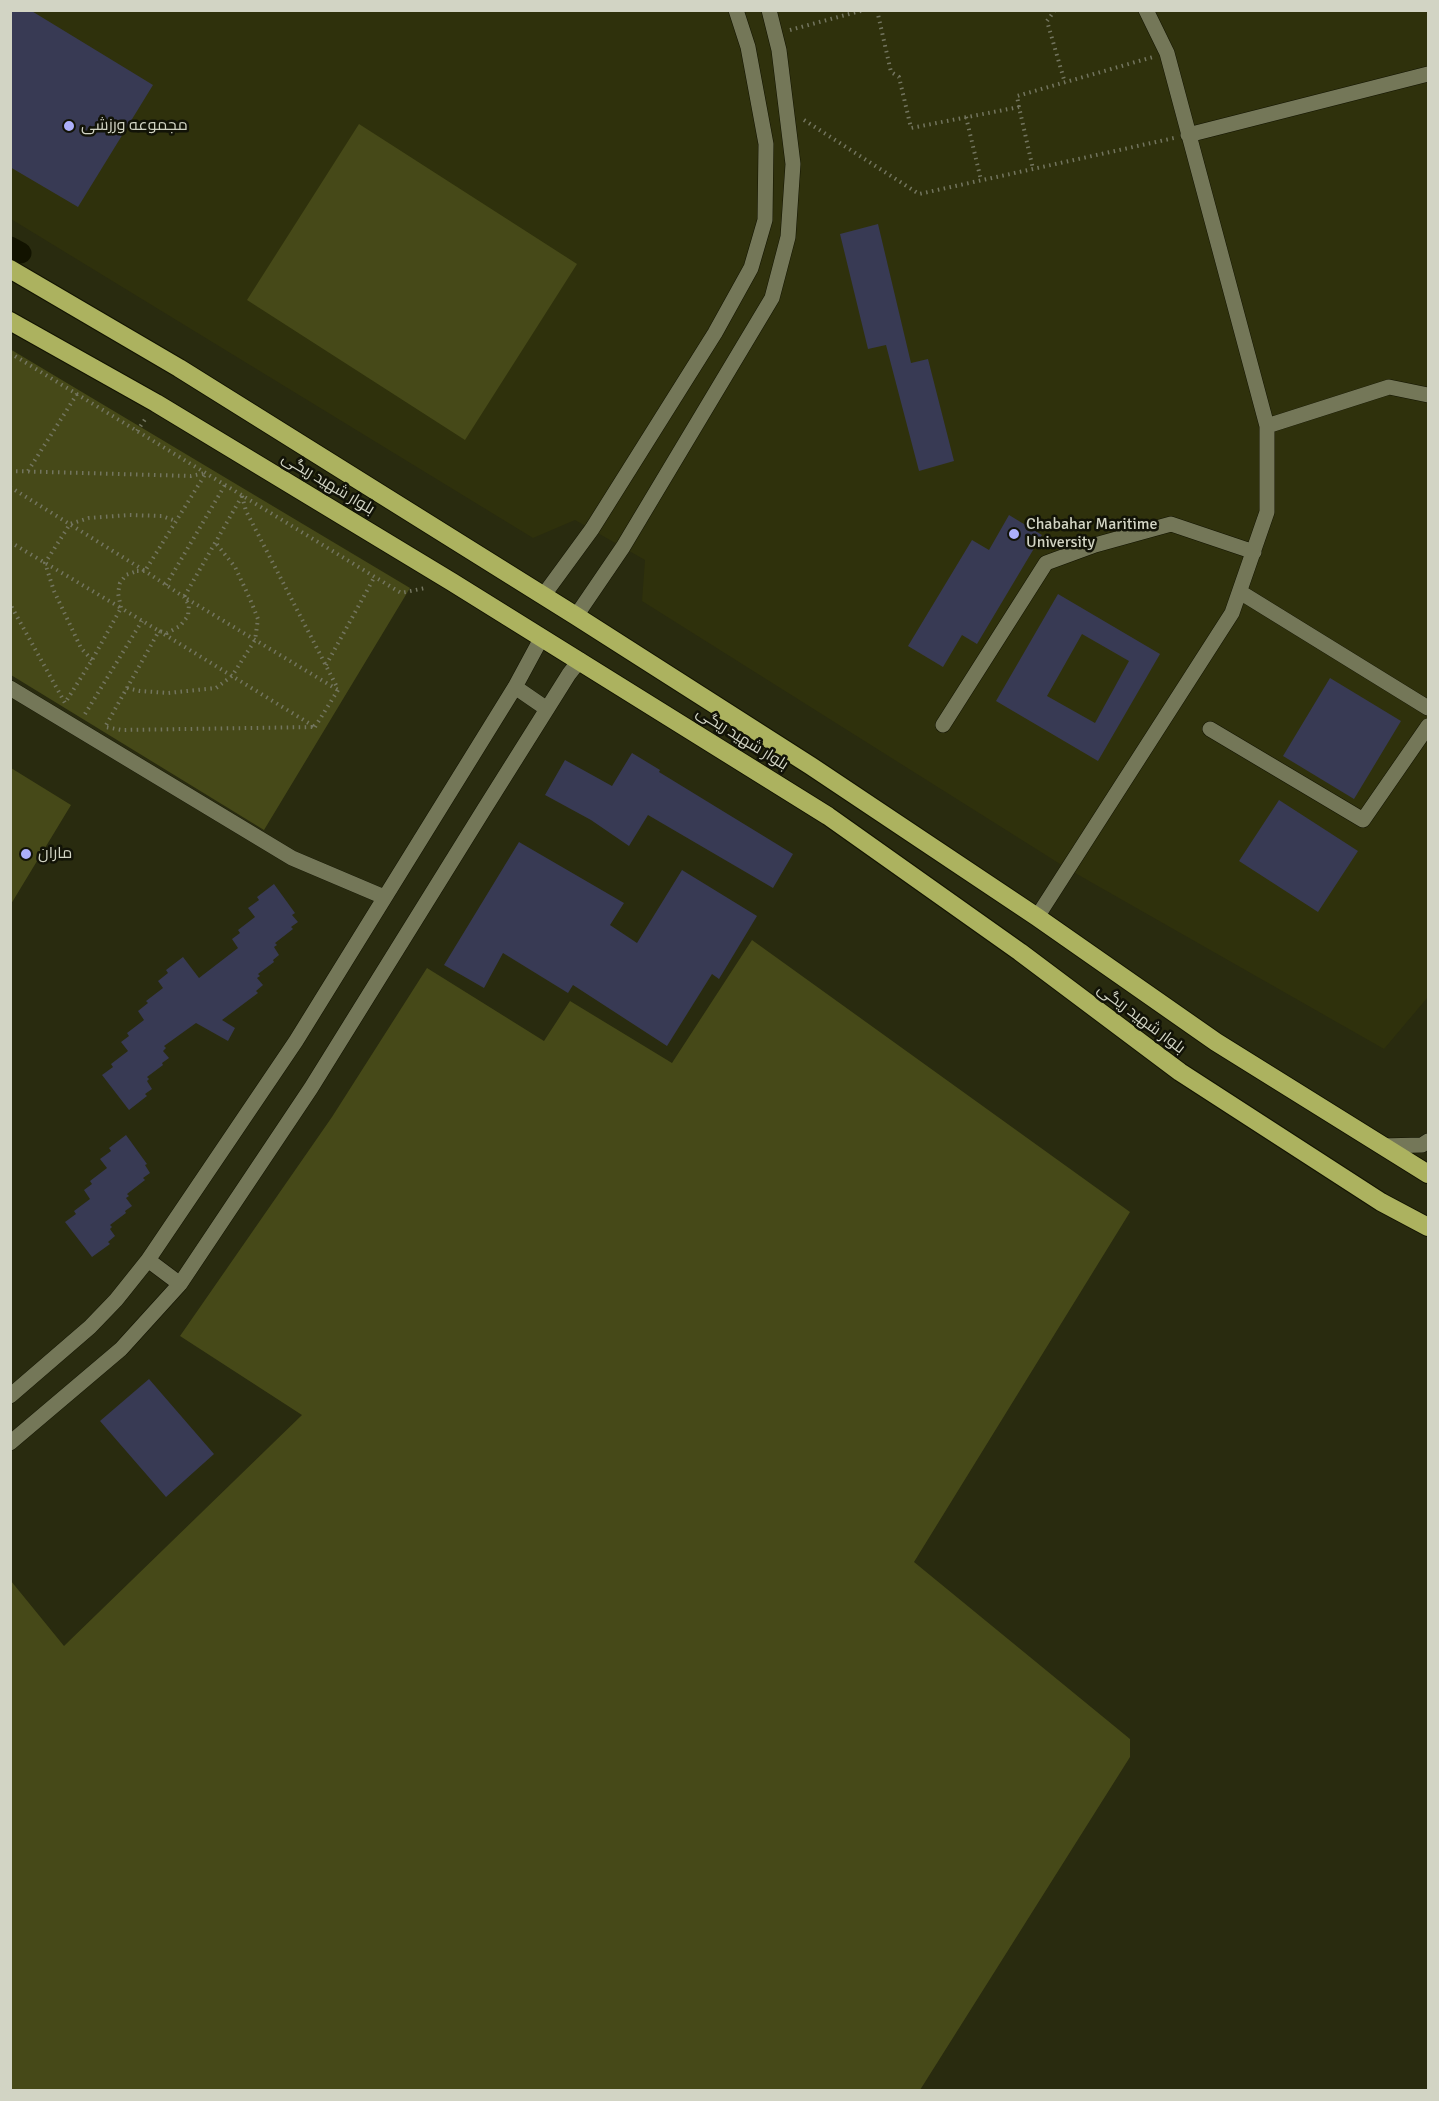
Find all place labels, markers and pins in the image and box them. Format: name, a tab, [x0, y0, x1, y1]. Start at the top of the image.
place label: مجموعه ورزشی	[81, 116, 188, 136]
marker: مجموعه ورزشی	[62, 119, 76, 133]
place label: Chabahar Maritime University	[1026, 515, 1158, 553]
marker: Chabahar Maritime University	[1007, 527, 1021, 541]
place label: ماران	[38, 844, 72, 864]
marker: ماران	[19, 847, 33, 861]

